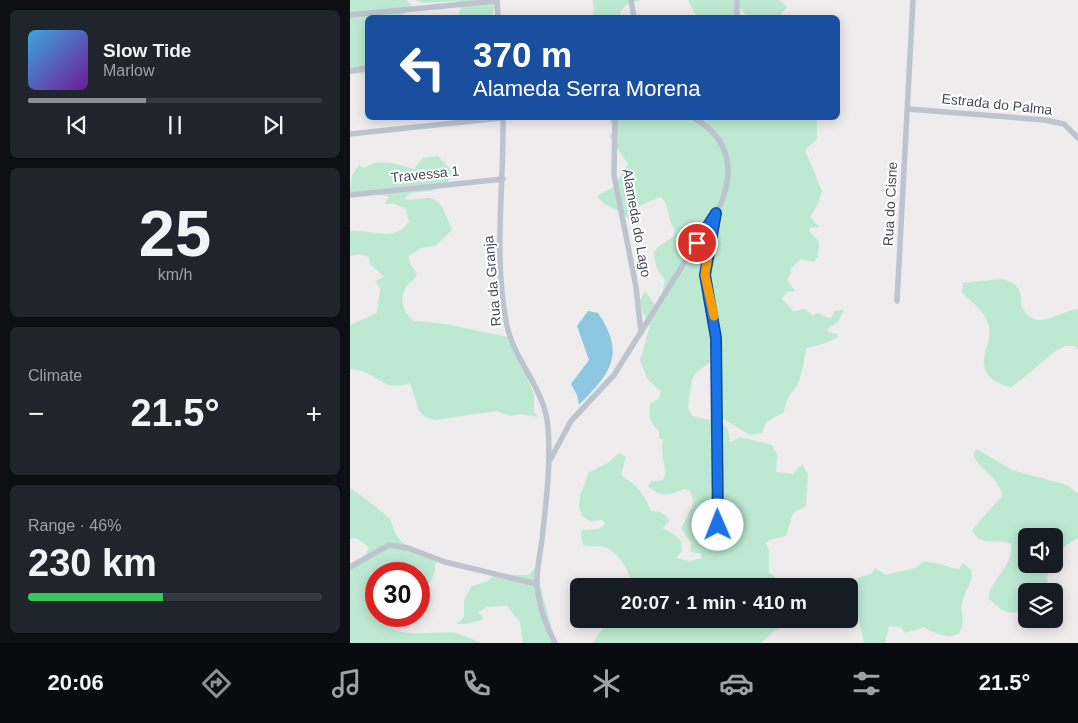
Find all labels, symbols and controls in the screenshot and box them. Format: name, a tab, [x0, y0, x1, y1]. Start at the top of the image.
icon: left	[390, 35, 455, 100]
text: 370 m	[473, 35, 572, 74]
text: Slow Tide	[103, 40, 191, 61]
text: Marlow	[103, 62, 155, 79]
text: Alameda Serra Morena	[473, 76, 700, 101]
street label: Estrada do Palma	[941, 90, 1053, 118]
icon: previous	[63, 111, 91, 139]
icon: pause	[161, 111, 189, 139]
icon: next	[259, 111, 287, 139]
street label: Rua do Cisne	[880, 161, 900, 247]
street label: Travessa 1	[390, 162, 460, 186]
street label: Alameda do Lago	[620, 168, 654, 279]
text: 25	[139, 197, 211, 270]
pin	[676, 222, 718, 264]
icon: arrive	[683, 229, 711, 257]
street label: Rua da Granja	[480, 235, 504, 327]
text: km/h	[158, 266, 192, 283]
text: Climate	[28, 367, 82, 384]
text: 21.5°	[130, 392, 220, 434]
text: −	[28, 398, 44, 429]
text: +	[306, 398, 322, 429]
position arrow	[691, 498, 743, 550]
text: Range · 46%	[28, 517, 121, 534]
map controls	[1018, 528, 1063, 628]
button: sound	[1018, 528, 1063, 573]
text: 230 km	[28, 542, 157, 584]
speed limit sign: 30	[365, 562, 430, 627]
button: layers	[1018, 583, 1063, 628]
text: 20:07 · 1 min · 410 m	[621, 592, 807, 613]
icon: directions	[199, 666, 234, 701]
icon: music	[329, 666, 364, 701]
icon: phone	[459, 666, 494, 701]
icon: climate	[589, 666, 624, 701]
icon: car	[719, 666, 754, 701]
icon: filters	[849, 666, 884, 701]
text: 20:06	[48, 670, 104, 695]
text: 21.5°	[979, 670, 1030, 695]

